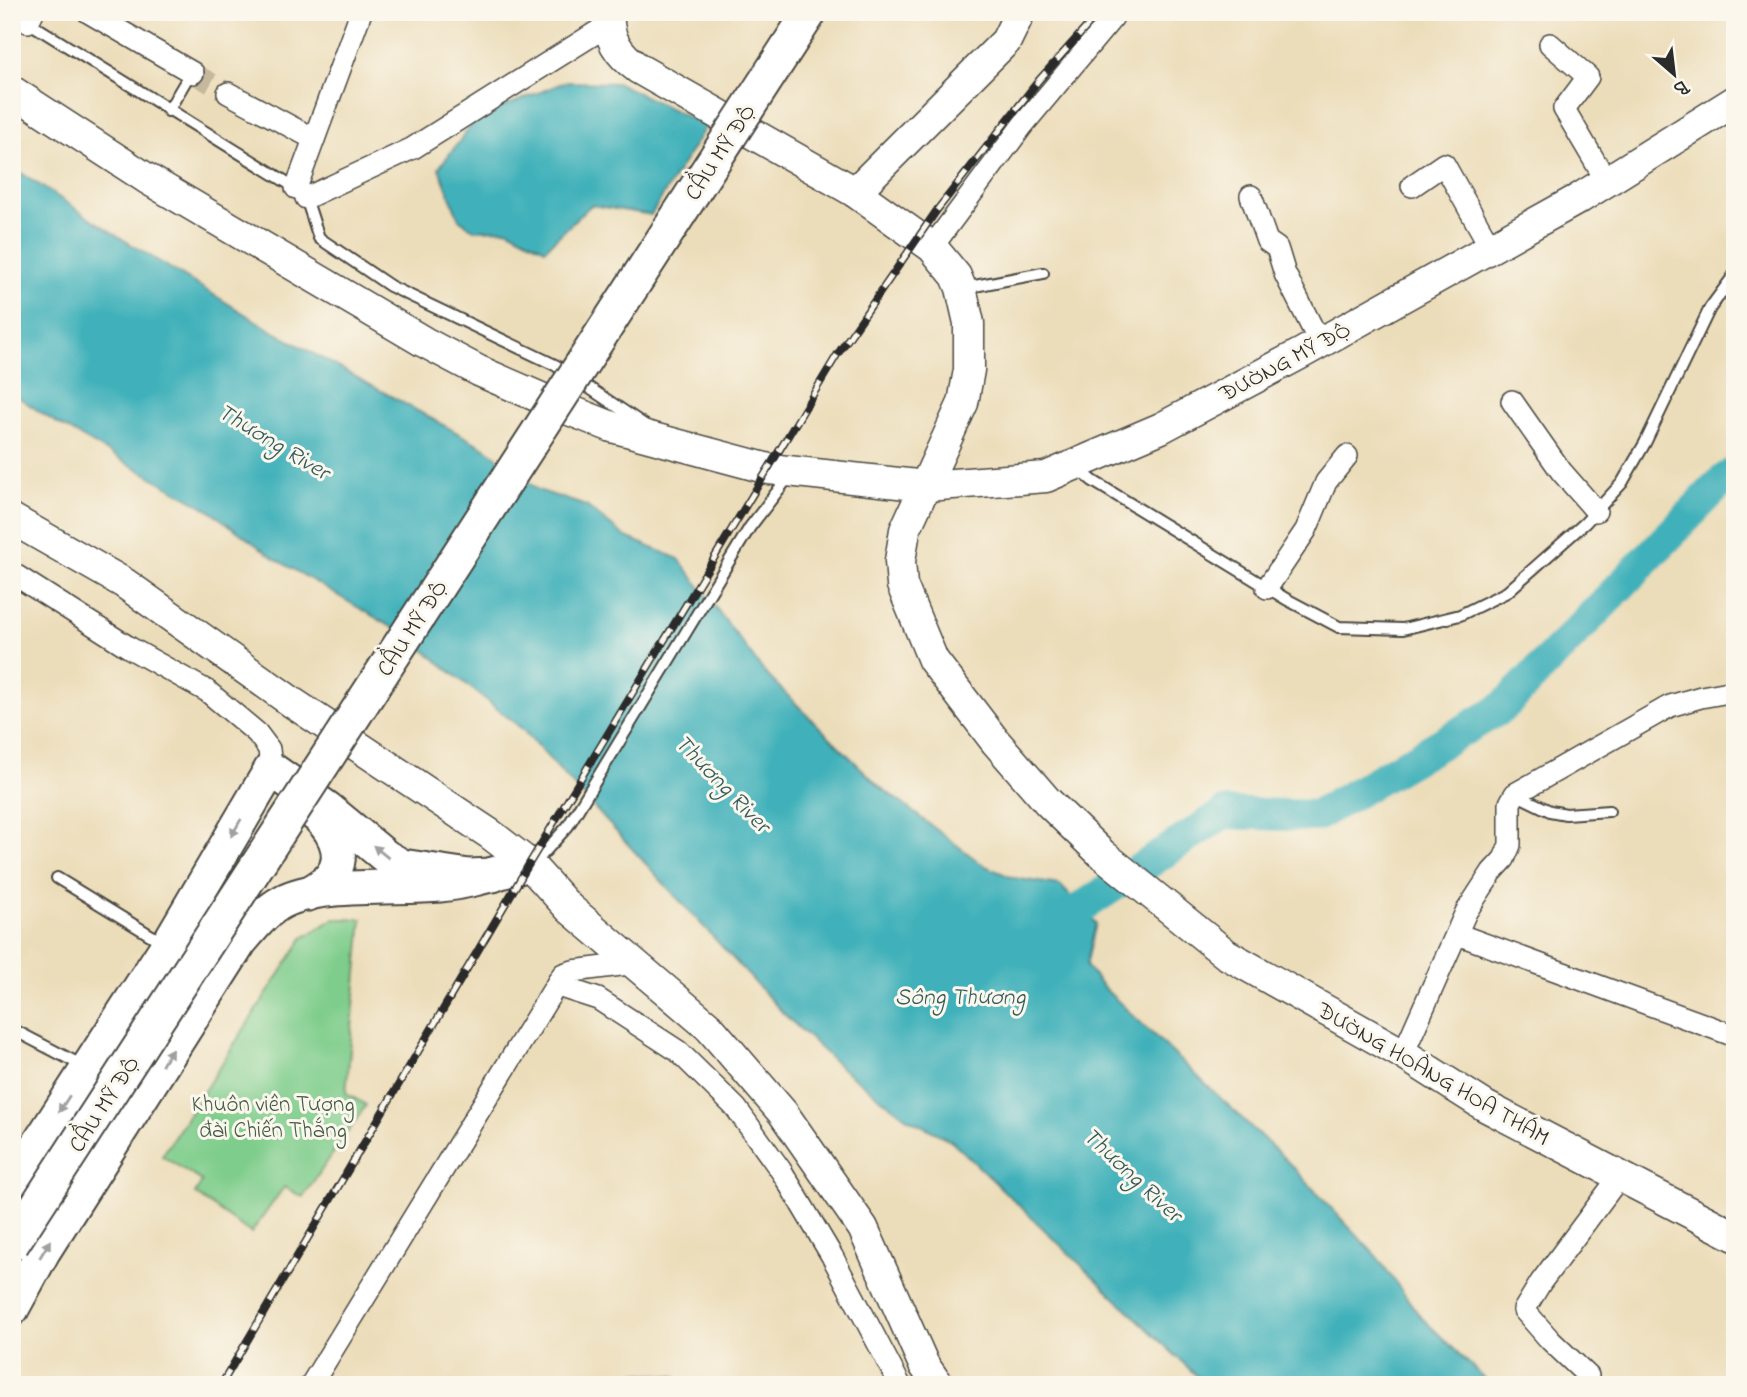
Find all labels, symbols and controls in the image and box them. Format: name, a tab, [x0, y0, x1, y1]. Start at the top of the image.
north arrow	[1638, 38, 1708, 108]
text: B	[1669, 71, 1694, 102]
street label: CẦU MỸ ĐỘ	[674, 96, 764, 208]
street label: ĐƯỜNG MỸ ĐỘ	[1213, 315, 1356, 412]
water label: Thương River	[210, 396, 338, 492]
street label: CẦU MỸ ĐỘ	[366, 572, 456, 684]
water label: Thương River	[665, 727, 779, 844]
one-way arrow	[230, 818, 242, 838]
one-way arrow	[372, 845, 389, 860]
water label: Sông Thương	[895, 981, 1026, 1016]
street label: ĐƯỜNG HOÀNG HOA THÁM	[1309, 994, 1556, 1155]
street label: CẦU MỸ ĐỘ	[58, 1048, 148, 1160]
one-way arrow	[160, 1048, 173, 1067]
park label: Khuôn viên Tượng đài Chiến Thắng	[191, 1089, 355, 1149]
one-way arrow	[58, 1095, 71, 1114]
water label: Thương River	[1073, 1120, 1191, 1233]
one-way arrow	[39, 1240, 51, 1259]

